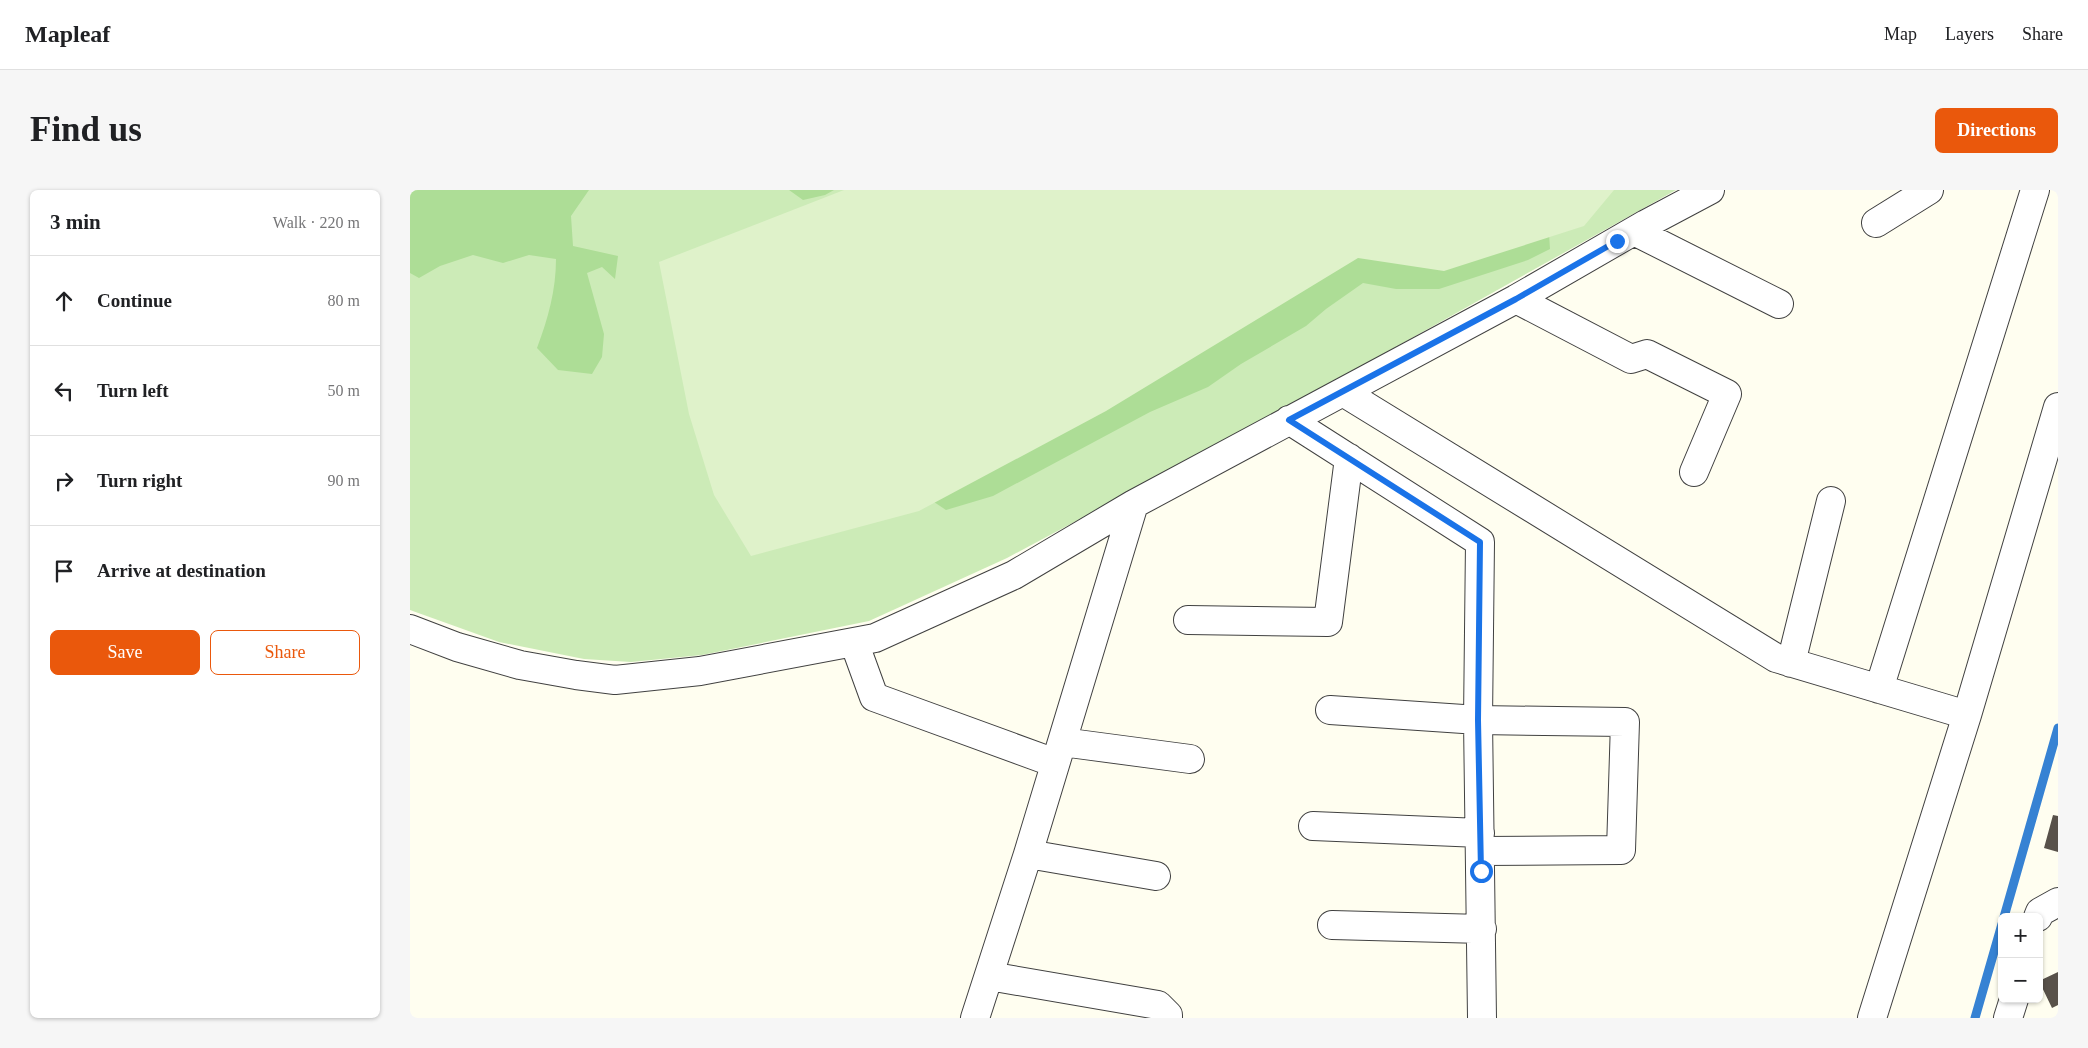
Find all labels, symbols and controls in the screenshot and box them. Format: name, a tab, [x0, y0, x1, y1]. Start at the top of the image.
text: Mapleaf	[25, 21, 110, 47]
text: Map	[1884, 24, 1917, 44]
text: Layers	[1945, 24, 1994, 44]
text: Share	[2022, 24, 2063, 44]
button: Directions	[1935, 108, 2058, 153]
text: Find us	[30, 110, 142, 149]
text: 3 min	[50, 210, 101, 234]
text: Walk · 220 m	[273, 214, 360, 231]
route end	[1606, 230, 1629, 253]
icon: ahead	[50, 287, 78, 315]
text: Continue	[97, 290, 172, 311]
text: 80 m	[328, 292, 360, 309]
icon: left	[50, 377, 78, 405]
text: Turn left	[97, 380, 169, 401]
text: 50 m	[328, 382, 360, 399]
icon: right	[50, 467, 78, 495]
text: Turn right	[97, 470, 182, 491]
text: 90 m	[328, 472, 360, 489]
icon: arrive	[50, 557, 78, 585]
text: Arrive at destination	[97, 560, 266, 581]
button: Save	[50, 630, 200, 675]
button: Share	[210, 630, 360, 675]
route start	[1470, 860, 1493, 883]
map controls	[1998, 913, 2043, 1003]
button: +	[1998, 913, 2043, 958]
button: −	[1998, 958, 2043, 1003]

